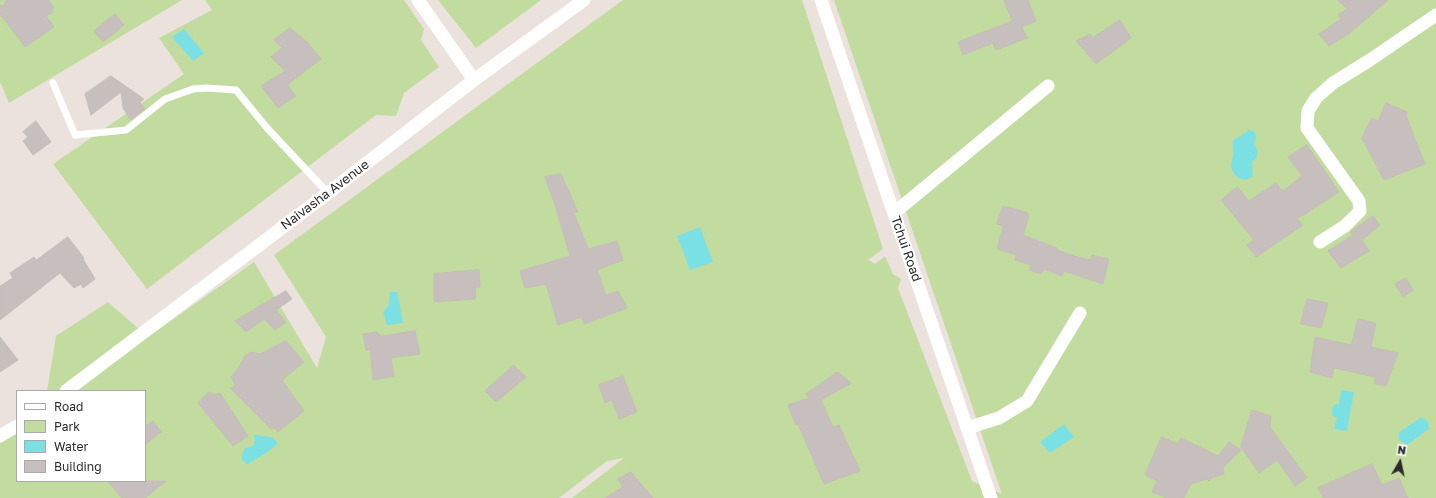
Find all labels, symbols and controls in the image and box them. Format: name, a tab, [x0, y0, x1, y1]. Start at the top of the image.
street label: Naivasha Avenue	[278, 157, 372, 233]
street label: Tchui Road	[887, 214, 925, 284]
legend	[16, 390, 146, 482]
text: Road	[54, 399, 83, 414]
text: Park	[54, 419, 80, 434]
text: Water	[54, 439, 88, 454]
north arrow	[1380, 442, 1420, 482]
text: N	[1397, 443, 1407, 457]
text: Building	[54, 459, 102, 474]

